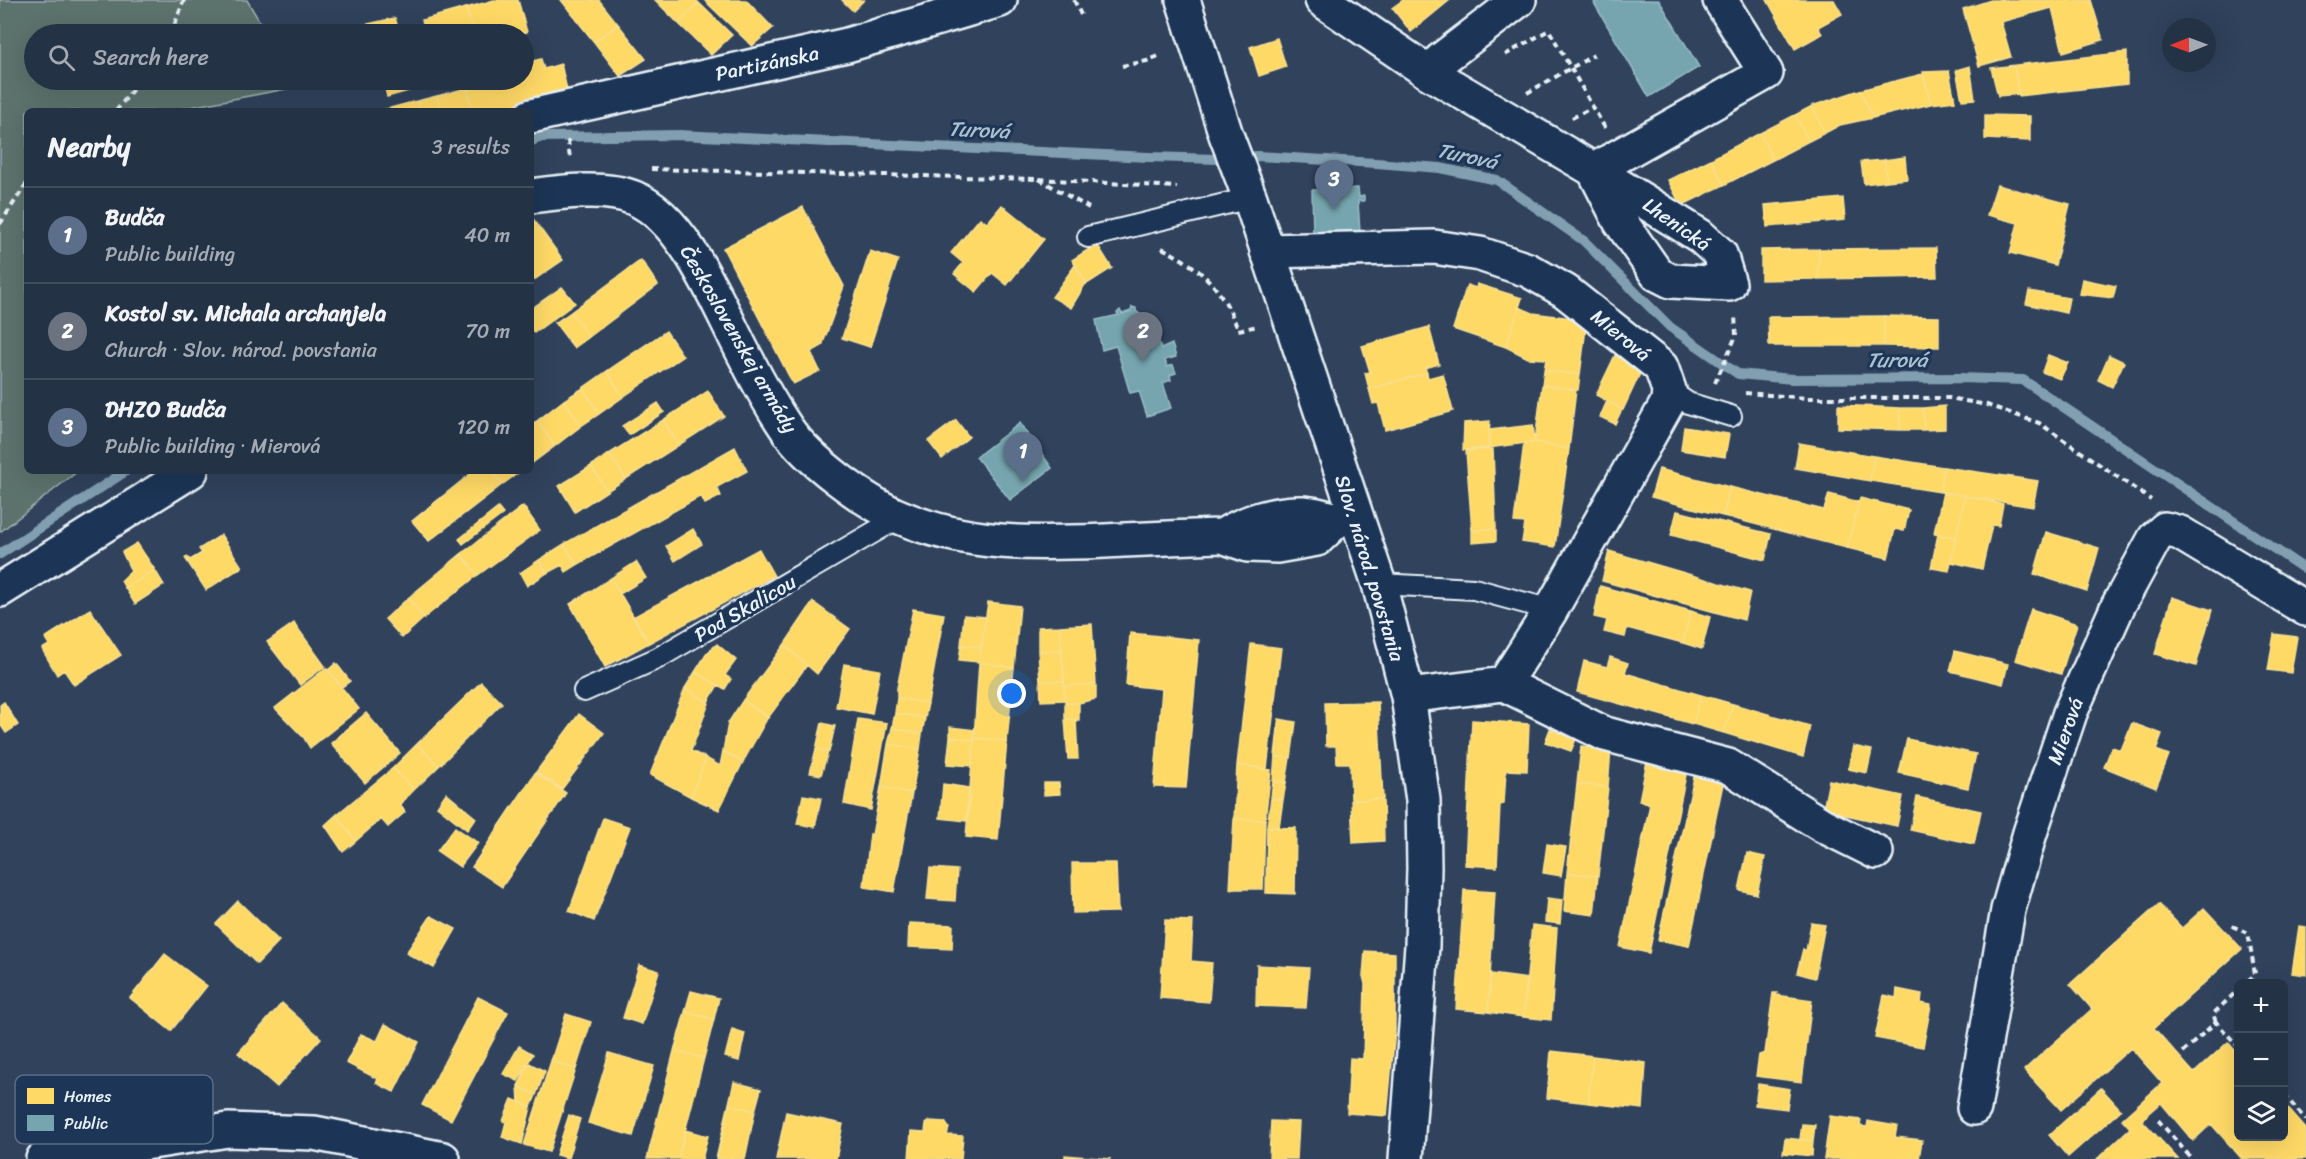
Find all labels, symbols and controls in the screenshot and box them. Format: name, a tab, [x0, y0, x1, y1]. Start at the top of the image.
north arrow	[2162, 18, 2216, 72]
search box	[24, 24, 534, 90]
street label: Partizánska	[712, 35, 822, 92]
text: Search here	[93, 38, 209, 77]
icon: search	[45, 41, 78, 74]
water label: Turová	[948, 109, 1014, 151]
text: Nearby	[48, 124, 130, 170]
text: 3 results	[432, 130, 510, 165]
water label: Turová	[1433, 131, 1504, 182]
pin: 3	[1314, 160, 1354, 210]
street label: Lhenická	[1635, 188, 1718, 261]
text: Budča	[105, 198, 164, 237]
text: 1	[63, 218, 72, 253]
text: 40 m	[464, 218, 510, 253]
text: Public building	[105, 237, 235, 272]
street label: Československej armády	[670, 238, 807, 441]
text: Kostol sv. Michala archanjela	[105, 294, 386, 333]
street label: Mierová	[1583, 300, 1659, 371]
pin: 2	[1124, 312, 1162, 362]
text: 2	[62, 314, 73, 349]
text: 70 m	[465, 314, 510, 349]
text: Church · Slov. národ. povstania	[105, 333, 377, 368]
water label: Turová	[1867, 341, 1931, 379]
text: DHZO Budča	[105, 390, 226, 429]
text: 3	[62, 410, 73, 445]
text: 120 m	[457, 410, 510, 445]
text: Public building · Mierová	[105, 429, 320, 464]
pin: 1	[1004, 432, 1042, 482]
street label: Slov. národ. povstania	[1324, 470, 1415, 667]
street label: Pod Skalicou	[687, 565, 803, 652]
your location	[997, 679, 1026, 708]
street label: Mierová	[2037, 693, 2094, 770]
map controls	[2234, 979, 2288, 1141]
button: +	[2234, 979, 2288, 1033]
button: −	[2234, 1033, 2288, 1087]
legend	[15, 1075, 213, 1144]
text: Homes	[64, 1082, 112, 1111]
button: layers	[2234, 1087, 2288, 1141]
text: Public	[64, 1109, 108, 1138]

